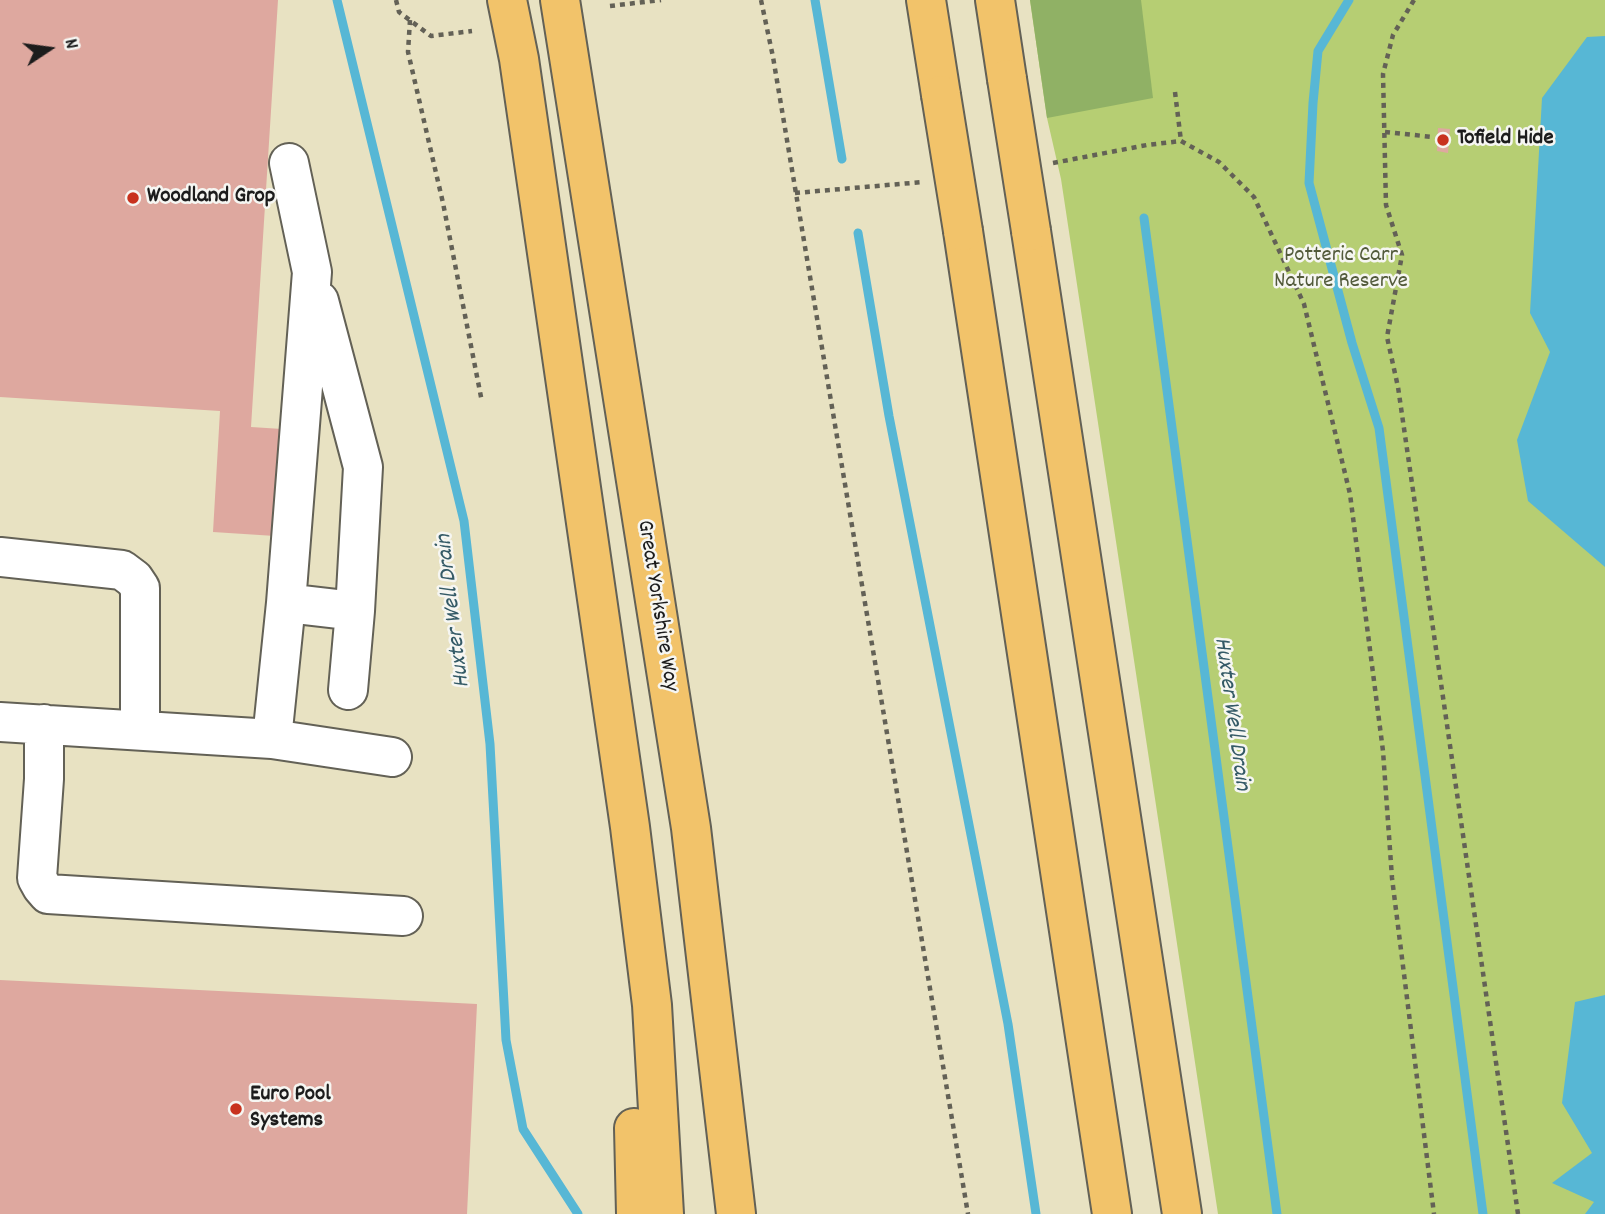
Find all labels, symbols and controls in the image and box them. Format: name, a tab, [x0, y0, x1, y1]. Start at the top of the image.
north arrow	[14, 14, 84, 84]
text: N	[56, 37, 84, 52]
place label: Tofield Hide	[1457, 126, 1554, 154]
marker: Tofield Hide	[1435, 132, 1451, 148]
place label: Woodland Grop	[147, 184, 275, 212]
marker: Woodland Grop	[125, 190, 141, 206]
park label: Potteric Carr Nature Reserve	[1274, 243, 1408, 297]
street label: Great Yorkshire Way	[629, 518, 683, 694]
water label: Huxter Well Drain	[431, 533, 479, 689]
water label: Huxter Well Drain	[1205, 635, 1255, 793]
place label: Euro Pool Systems	[250, 1082, 331, 1136]
marker: Euro Pool Systems	[228, 1101, 244, 1117]

